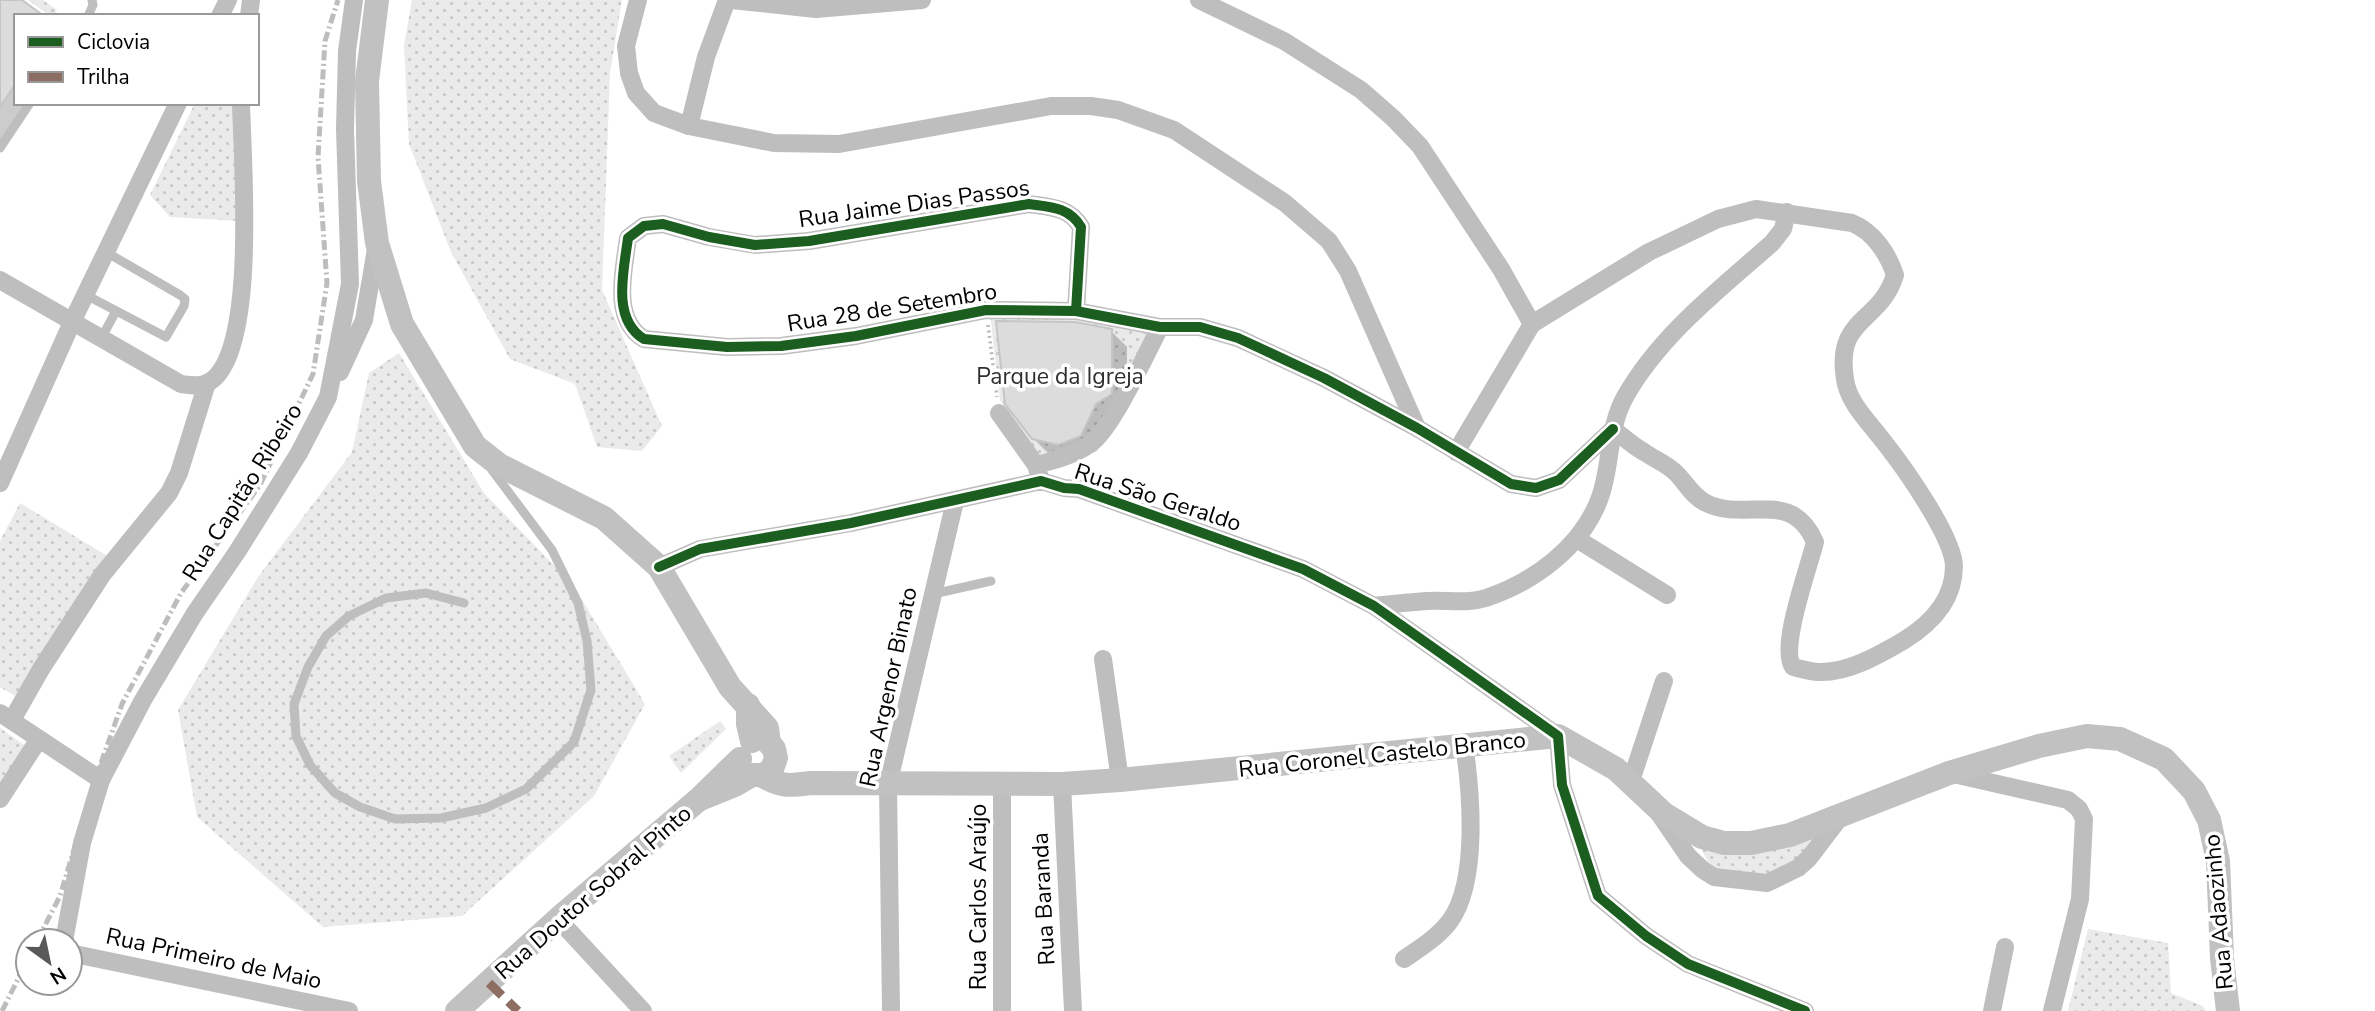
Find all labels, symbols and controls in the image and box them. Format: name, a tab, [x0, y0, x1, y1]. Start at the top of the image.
legend	[14, 14, 259, 105]
text: Ciclovia	[77, 28, 150, 56]
text: Trilha	[77, 63, 130, 91]
street label: Rua Jaime Dias Passos	[797, 172, 1032, 235]
street label: Rua 28 de Setembro	[785, 276, 999, 339]
park label: Parque da Igreja	[976, 361, 1144, 392]
street label: Rua Capitão Ribeiro	[175, 398, 310, 587]
street label: Rua São Geraldo	[1071, 456, 1245, 539]
street label: Rua Argenor Binato	[852, 584, 925, 790]
street label: Rua Coronel Castelo Branco	[1237, 724, 1527, 785]
street label: Rua Doutor Sobral Pinto	[488, 798, 698, 986]
street label: Rua Carlos Araújo	[963, 804, 994, 990]
street label: Rua Baranda	[1025, 832, 1062, 966]
street label: Rua Adaozinho	[2196, 833, 2241, 991]
street label: Rua Primeiro de Maio	[103, 920, 325, 997]
north arrow	[14, 927, 84, 997]
text: N	[45, 961, 71, 990]

